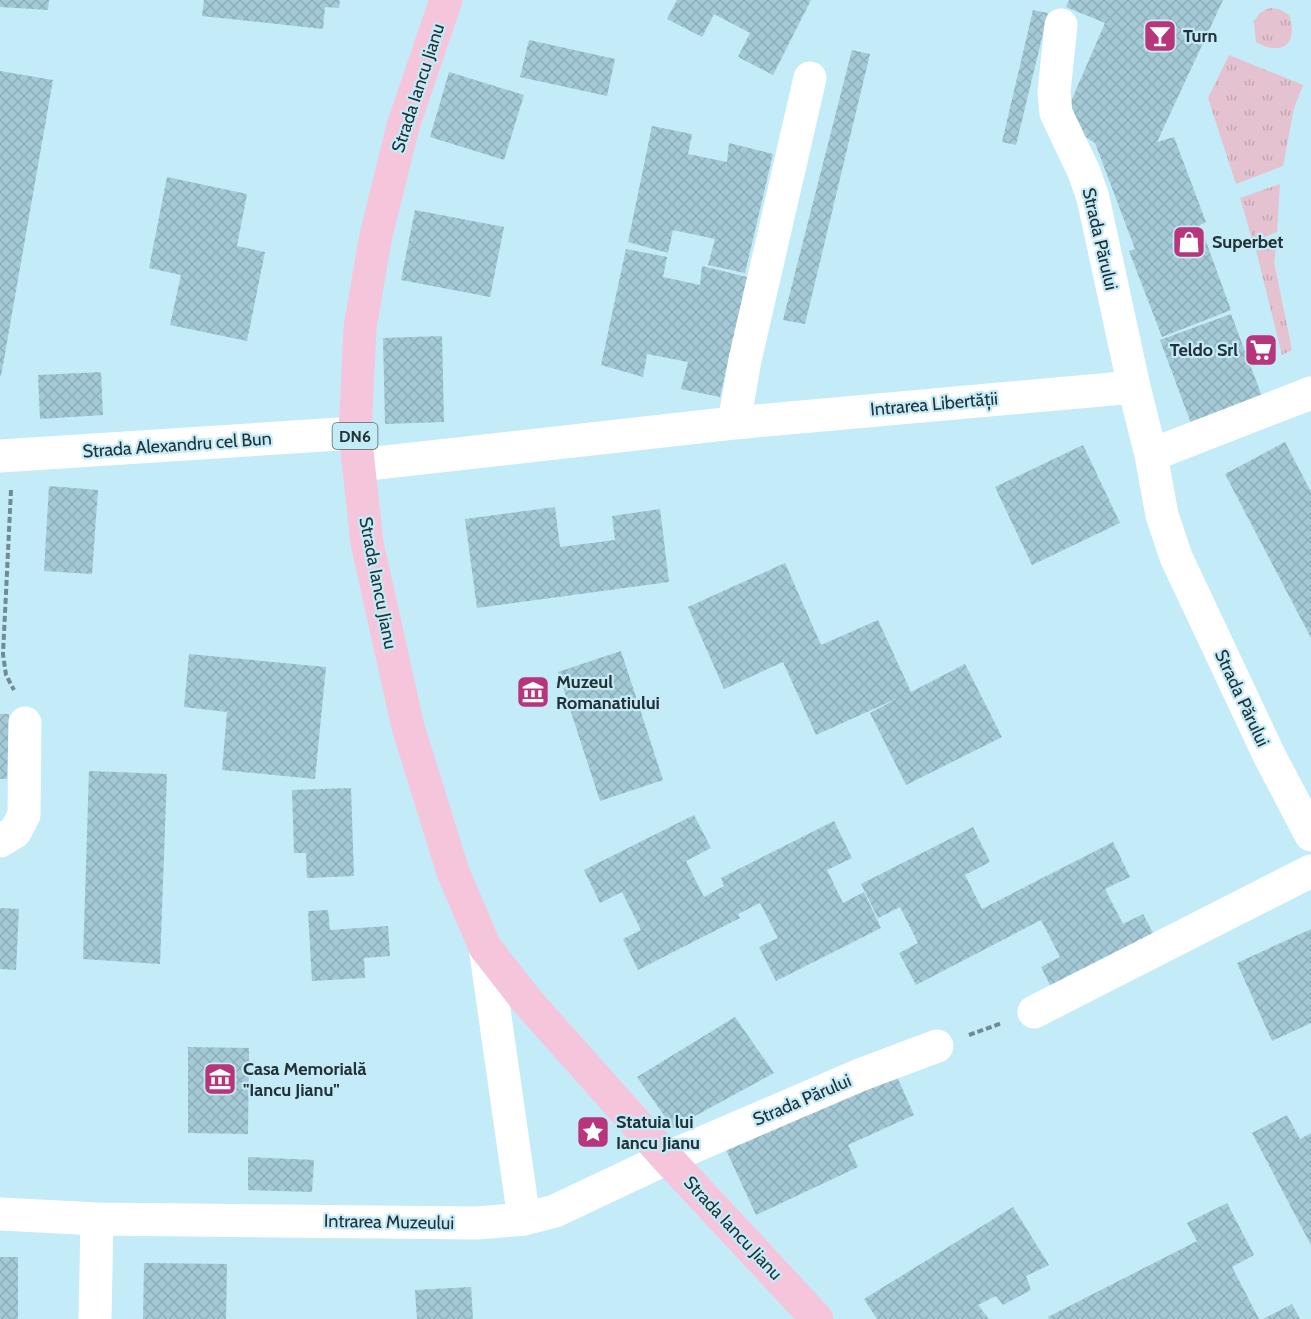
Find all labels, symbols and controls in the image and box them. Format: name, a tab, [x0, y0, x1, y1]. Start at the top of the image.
bar icon: Turn	[1142, 18, 1178, 54]
street label: Strada Iancu Jianu	[387, 21, 449, 155]
place label: Turn	[1183, 25, 1217, 47]
street label: Strada Părului	[1078, 186, 1122, 292]
shop icon: Superbet	[1171, 224, 1207, 260]
place label: Superbet	[1212, 231, 1284, 253]
supermarket icon: Teldo Srl	[1243, 332, 1279, 368]
place label: Teldo Srl	[1170, 339, 1238, 361]
street label: Intrarea Libertății	[869, 387, 999, 422]
road number: DN6	[332, 423, 378, 449]
street label: Strada Alexandru cel Bun	[82, 427, 272, 463]
street label: Strada Iancu Jianu	[354, 515, 402, 651]
street label: Strada Părului	[1210, 646, 1274, 750]
place label: Muzeul Romanatiului	[556, 671, 660, 714]
museum icon: Muzeul Romanatiului	[515, 674, 551, 710]
place label: Casa Memorială "Iancu Jianu"	[243, 1058, 366, 1101]
museum icon: Casa Memorială "Iancu Jianu"	[202, 1061, 238, 1097]
street label: Strada Părului	[750, 1069, 854, 1131]
place label: Statuia lui Iancu Jianu	[616, 1111, 700, 1154]
place icon: Statuia lui Iancu Jianu	[575, 1114, 611, 1150]
street label: Strada Iancu Jianu	[679, 1171, 787, 1285]
street label: Intrarea Muzeului	[324, 1210, 454, 1234]

